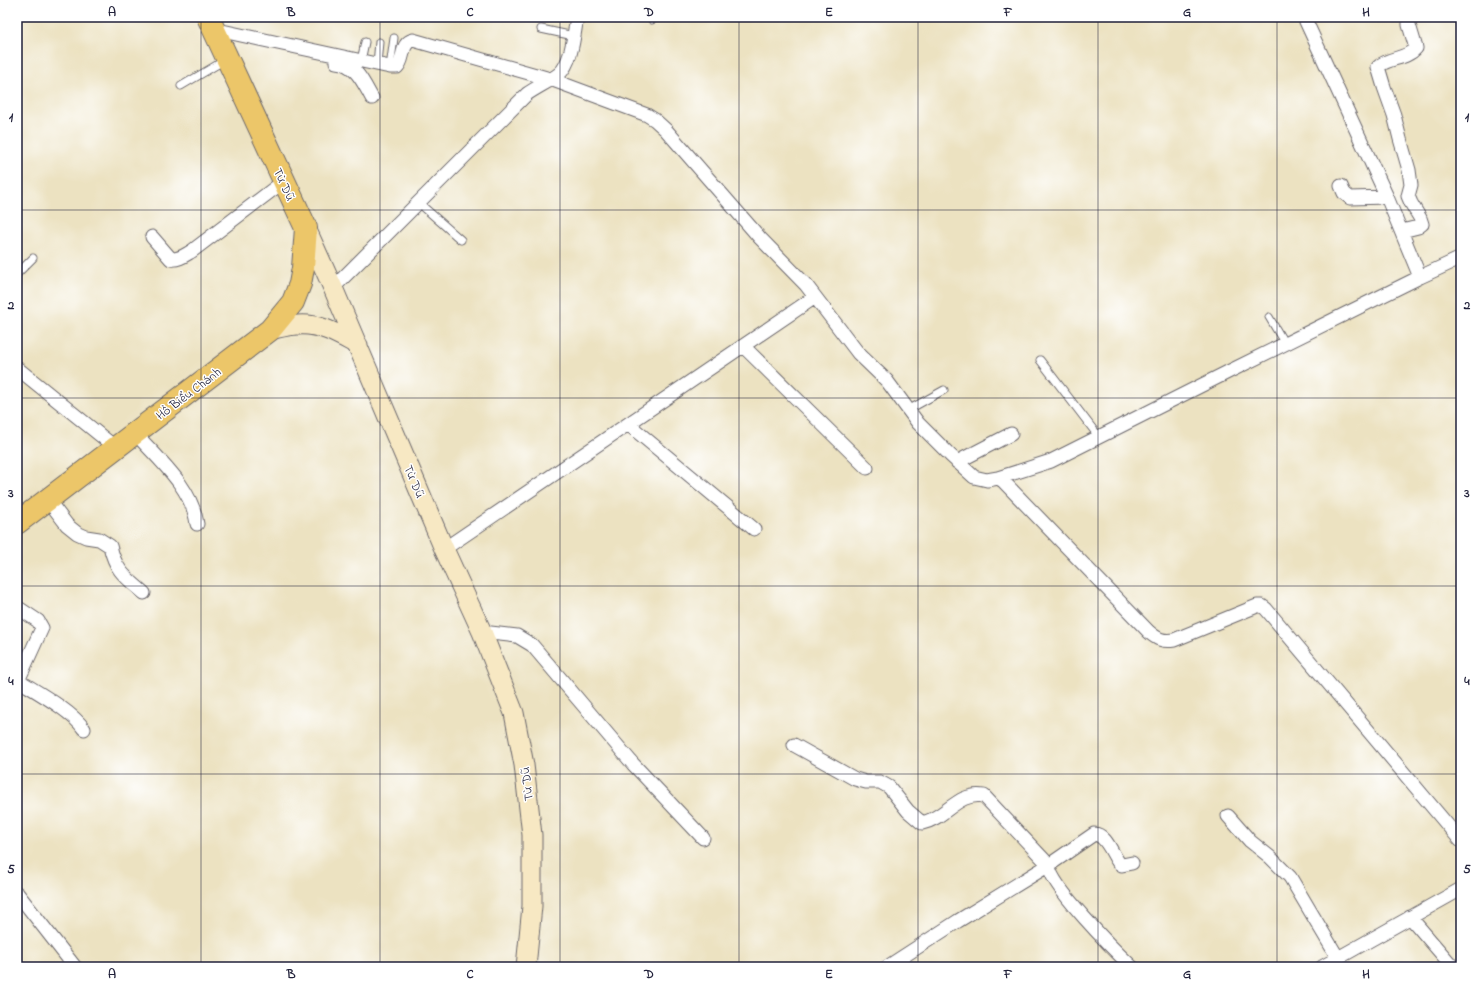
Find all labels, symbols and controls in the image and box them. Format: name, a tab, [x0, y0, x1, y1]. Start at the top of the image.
text: A	[108, 3, 116, 22]
text: B	[286, 3, 296, 22]
text: C	[466, 3, 474, 22]
text: D	[643, 3, 654, 22]
text: E	[825, 3, 833, 22]
text: F	[1003, 3, 1013, 22]
text: G	[1183, 3, 1191, 22]
text: H	[1362, 3, 1370, 22]
text: 1	[9, 108, 14, 127]
text: 1	[1465, 108, 1470, 127]
street label: Từ Dũ	[268, 165, 299, 204]
text: 2	[7, 296, 15, 315]
text: 2	[1463, 296, 1471, 315]
street label: Hồ Biểu Chánh	[152, 363, 226, 425]
street label: Từ Dũ	[398, 462, 429, 501]
text: 3	[7, 484, 14, 503]
text: 3	[1463, 484, 1470, 503]
text: 4	[7, 672, 14, 691]
text: 4	[1463, 672, 1470, 691]
street label: Từ Dũ	[516, 766, 539, 802]
text: 5	[7, 860, 15, 879]
text: 5	[1463, 860, 1471, 879]
text: A	[108, 965, 116, 984]
text: B	[286, 965, 296, 984]
text: C	[466, 965, 474, 984]
text: D	[643, 965, 654, 984]
text: E	[825, 965, 833, 984]
text: F	[1003, 965, 1013, 984]
text: G	[1183, 965, 1191, 984]
text: H	[1362, 965, 1370, 984]

